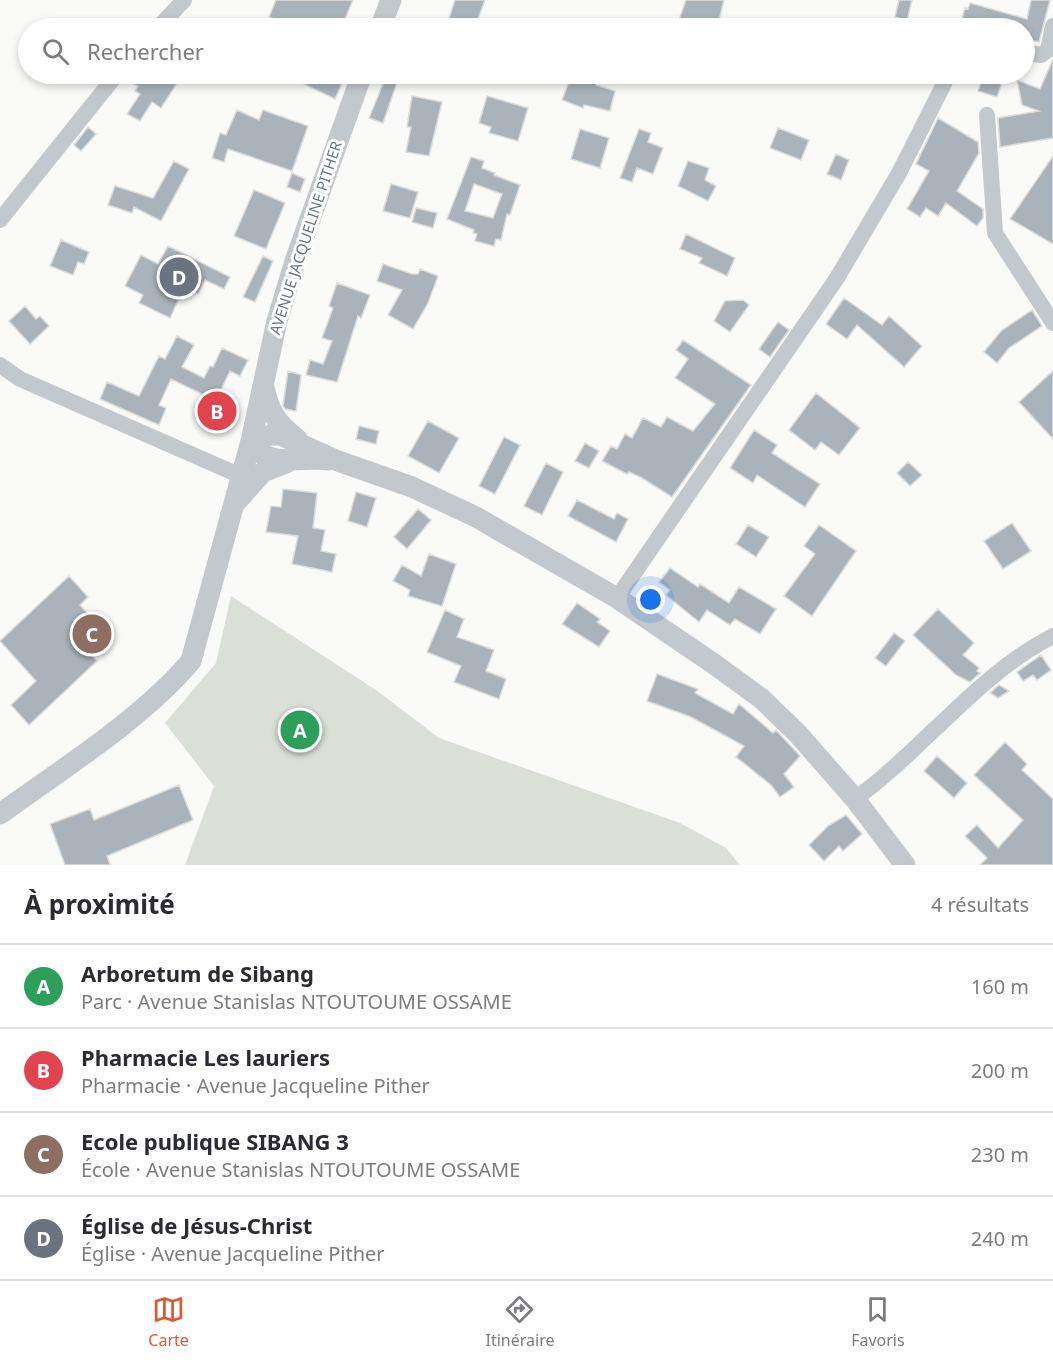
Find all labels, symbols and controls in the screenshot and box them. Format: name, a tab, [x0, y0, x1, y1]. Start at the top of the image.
search box	[18, 18, 1035, 84]
icon: search	[39, 35, 72, 68]
text: Rechercher	[87, 36, 204, 66]
street label: AVENUE JACQUELINE PITHER	[264, 138, 346, 337]
pin: D	[160, 254, 198, 300]
pin: B	[198, 388, 236, 434]
your location	[636, 585, 665, 614]
pin: C	[72, 612, 112, 656]
pin: A	[280, 708, 320, 752]
text: À proximité	[24, 886, 175, 922]
text: 4 résultats	[931, 891, 1029, 918]
text: Arboretum de Sibang	[81, 958, 314, 988]
text: A	[37, 973, 50, 1000]
text: 160 m	[971, 973, 1029, 1000]
text: Parc · Avenue Stanislas NTOUTOUME OSSAME	[81, 988, 512, 1015]
text: Pharmacie Les lauriers	[81, 1042, 330, 1072]
text: B	[37, 1057, 50, 1084]
text: 200 m	[971, 1057, 1029, 1084]
text: Pharmacie · Avenue Jacqueline Pither	[81, 1072, 430, 1099]
text: Ecole publique SIBANG 3	[81, 1126, 349, 1156]
text: C	[37, 1141, 50, 1168]
text: 230 m	[971, 1141, 1029, 1168]
text: École · Avenue Stanislas NTOUTOUME OSSAME	[81, 1156, 520, 1183]
text: Église de Jésus-Christ	[81, 1210, 312, 1240]
text: D	[36, 1225, 51, 1252]
text: 240 m	[971, 1225, 1029, 1252]
text: Église · Avenue Jacqueline Pither	[81, 1240, 385, 1267]
tab: Carte	[148, 1293, 189, 1351]
tab: Itinéraire	[486, 1293, 554, 1351]
tab: Favoris	[851, 1293, 905, 1351]

